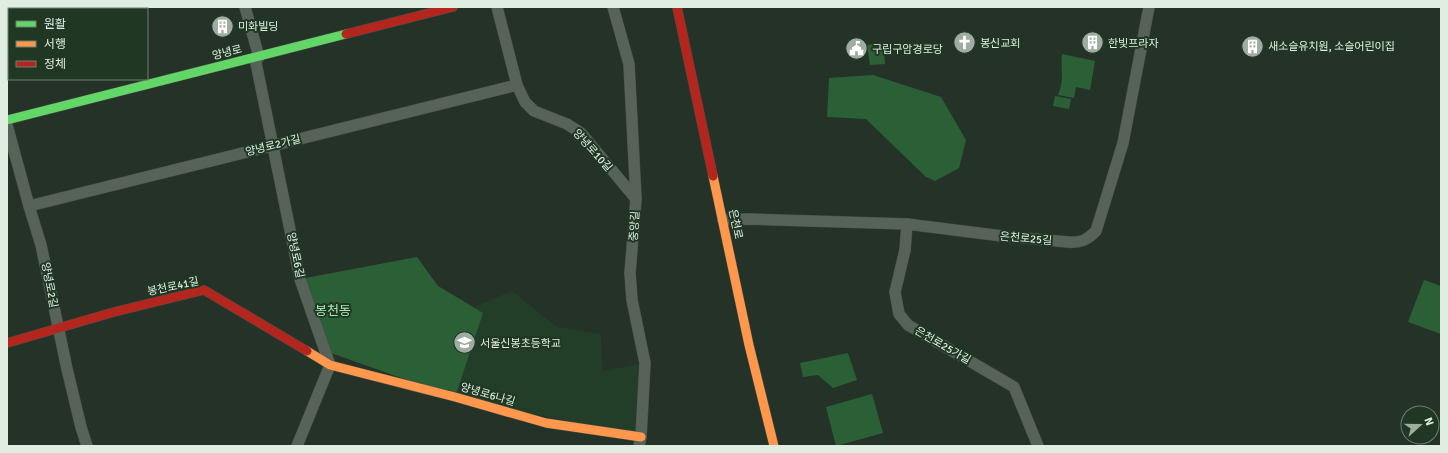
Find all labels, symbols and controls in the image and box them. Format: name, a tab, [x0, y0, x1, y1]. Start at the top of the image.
legend	[8, 8, 148, 80]
building icon: 미화빌딩	[210, 13, 236, 39]
text: 원활	[44, 17, 66, 32]
place label: 미화빌딩	[238, 20, 278, 33]
church icon: 봉신교회	[952, 30, 978, 56]
building icon: 한빛프라자	[1079, 30, 1105, 56]
building icon: 새소슬유치원, 소슬어린이집	[1239, 33, 1265, 59]
public building icon: 구립구암경로당	[844, 36, 870, 62]
text: 서행	[44, 37, 66, 52]
place label: 봉신교회	[980, 37, 1020, 50]
place label: 한빛프라자	[1108, 37, 1159, 50]
place label: 새소슬유치원, 소슬어린이집	[1268, 40, 1395, 53]
street label: 양녕로	[211, 43, 243, 62]
place label: 구립구암경로당	[872, 43, 943, 56]
text: 정체	[44, 57, 66, 72]
street label: 양녕로10길	[570, 127, 615, 174]
street label: 양녕로2가길	[244, 132, 302, 159]
street label: 은천로	[726, 208, 745, 240]
street label: 중앙길	[627, 210, 642, 242]
street label: 은천로25길	[999, 230, 1053, 247]
street label: 양녕로6길	[284, 231, 307, 279]
street label: 양녕로2길	[39, 261, 60, 309]
street label: 봉천로41길	[146, 275, 200, 298]
district label: 봉천동	[315, 303, 351, 319]
street label: 은천로25가길	[912, 324, 973, 367]
school or university icon: 서울신봉초등학교	[451, 330, 477, 356]
place label: 서울신봉초등학교	[480, 337, 561, 350]
street label: 양녕로6나길	[459, 380, 517, 409]
north arrow	[1400, 405, 1440, 445]
text: N	[1421, 416, 1436, 427]

